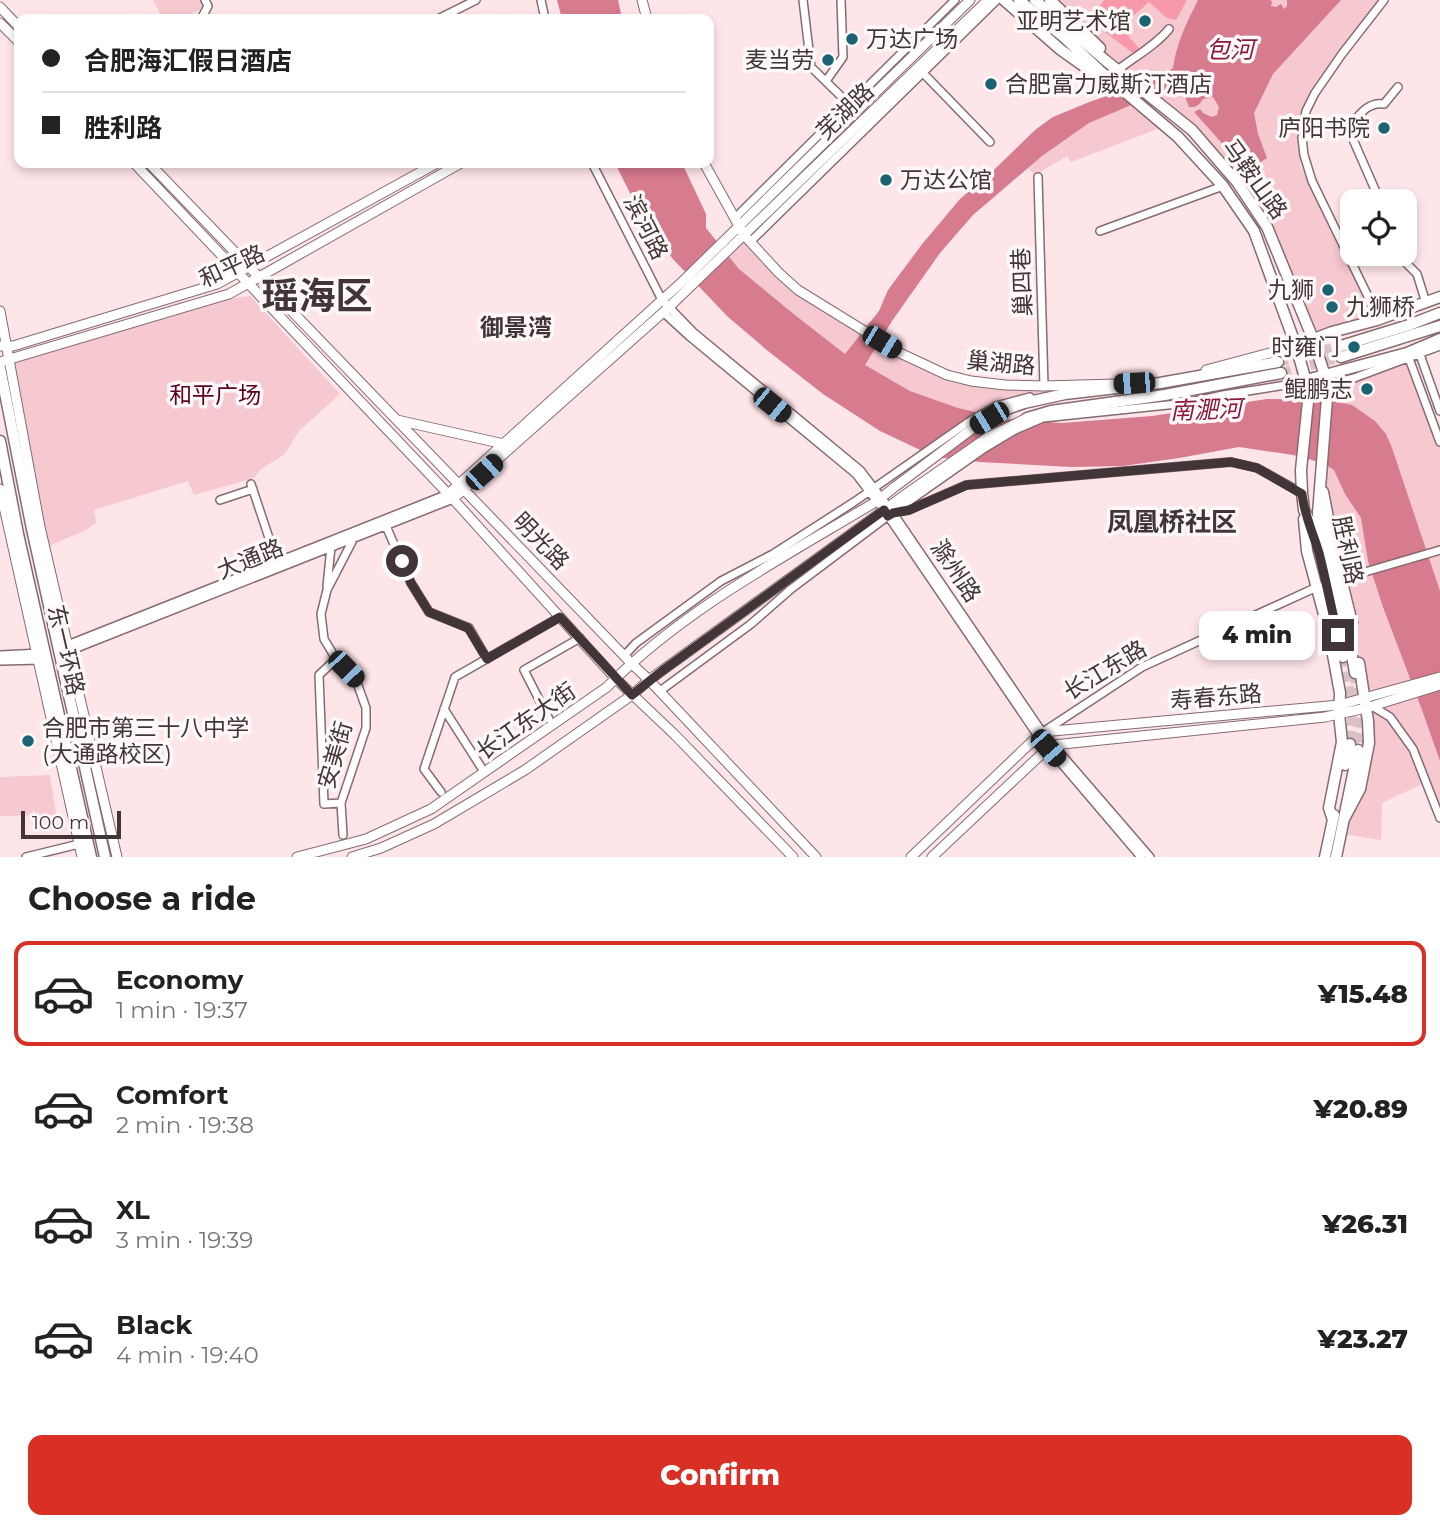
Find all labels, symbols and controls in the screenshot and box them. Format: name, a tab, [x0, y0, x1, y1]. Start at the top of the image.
place label: 亚明艺术馆	[1016, 7, 1131, 35]
marker: 亚明艺术馆	[1137, 13, 1153, 29]
place label: 万达广场	[866, 25, 958, 53]
marker: 万达广场	[844, 31, 860, 47]
water label: 包河	[1206, 35, 1258, 64]
text: 合肥海汇假日酒店	[84, 45, 292, 77]
place label: 麦当劳	[745, 46, 814, 74]
marker: 麦当劳	[820, 52, 836, 68]
place label: 合肥富力威斯汀酒店	[1005, 70, 1212, 98]
marker: 合肥富力威斯汀酒店	[983, 76, 999, 92]
street label: 芜湖路	[810, 77, 880, 145]
text: 胜利路	[84, 112, 162, 144]
place label: 庐阳书院	[1278, 114, 1370, 142]
marker: 庐阳书院	[1376, 120, 1392, 136]
street label: 马鞍山路	[1217, 134, 1293, 224]
place label: 万达公馆	[900, 166, 992, 194]
marker: 万达公馆	[878, 172, 894, 188]
map controls	[1340, 189, 1417, 266]
button: locate	[1340, 189, 1417, 266]
street label: 滨河路	[618, 190, 674, 264]
street label: 和平路	[195, 239, 269, 293]
street label: 巢四巷	[1007, 247, 1037, 317]
district label: 瑶海区	[262, 273, 373, 318]
place label: 九狮	[1268, 276, 1314, 304]
marker: 九狮	[1320, 282, 1336, 298]
place label: 九狮桥	[1346, 293, 1415, 321]
marker: 九狮桥	[1324, 299, 1340, 315]
district label: 御景湾	[480, 313, 552, 342]
car	[859, 322, 906, 362]
place label: 时雍门	[1271, 333, 1340, 361]
marker: 时雍门	[1346, 339, 1362, 355]
street label: 巢湖路	[965, 346, 1037, 380]
car	[1113, 371, 1156, 395]
place label: 鲲鹏志	[1284, 375, 1353, 403]
park label: 和平广场	[169, 381, 261, 409]
marker: 鲲鹏志	[1359, 381, 1375, 397]
car	[750, 384, 795, 426]
water label: 南淝河	[1169, 394, 1246, 425]
car	[966, 398, 1013, 438]
car	[462, 450, 507, 494]
street label: 明光路	[507, 506, 575, 576]
district label: 凤凰桥社区	[1107, 506, 1237, 538]
street label: 胜利路	[1327, 513, 1369, 587]
street label: 大通路	[213, 533, 287, 585]
street label: 滁州路	[925, 535, 987, 607]
route start	[386, 545, 418, 577]
street label: 东一环路	[42, 602, 90, 698]
callout: 4 min	[1198, 610, 1314, 660]
route end	[1322, 619, 1354, 651]
text: 4 min	[1222, 621, 1292, 649]
street label: 长江东路	[1058, 634, 1152, 706]
car	[324, 647, 369, 691]
street label: 长江东大街	[471, 677, 581, 765]
street label: 寿春东路	[1169, 679, 1263, 715]
place label: 合肥市第三十八中学 (大通路校区)	[42, 714, 249, 768]
street label: 安美街	[312, 718, 358, 792]
car	[1027, 725, 1070, 771]
marker: 合肥市第三十八中学 (大通路校区)	[20, 733, 36, 749]
scale bar	[21, 808, 121, 840]
text: 100 m	[32, 811, 89, 834]
text: Choose a ride	[28, 879, 256, 918]
icon: car	[32, 962, 95, 1025]
text: Economy	[116, 964, 243, 996]
text: ¥15.48	[1318, 978, 1408, 1010]
text: 1 min · 19:37	[116, 996, 248, 1024]
icon: car	[32, 1077, 95, 1140]
text: Comfort	[116, 1079, 228, 1111]
text: ¥20.89	[1314, 1093, 1408, 1125]
text: 2 min · 19:38	[116, 1111, 254, 1139]
icon: car	[32, 1192, 95, 1255]
text: XL	[116, 1194, 150, 1226]
text: ¥26.31	[1322, 1208, 1408, 1240]
text: 3 min · 19:39	[116, 1226, 253, 1254]
icon: car	[32, 1307, 95, 1370]
text: Black	[116, 1309, 192, 1341]
text: ¥23.27	[1318, 1323, 1408, 1355]
text: 4 min · 19:40	[116, 1341, 259, 1369]
button: Confirm	[28, 1435, 1412, 1515]

